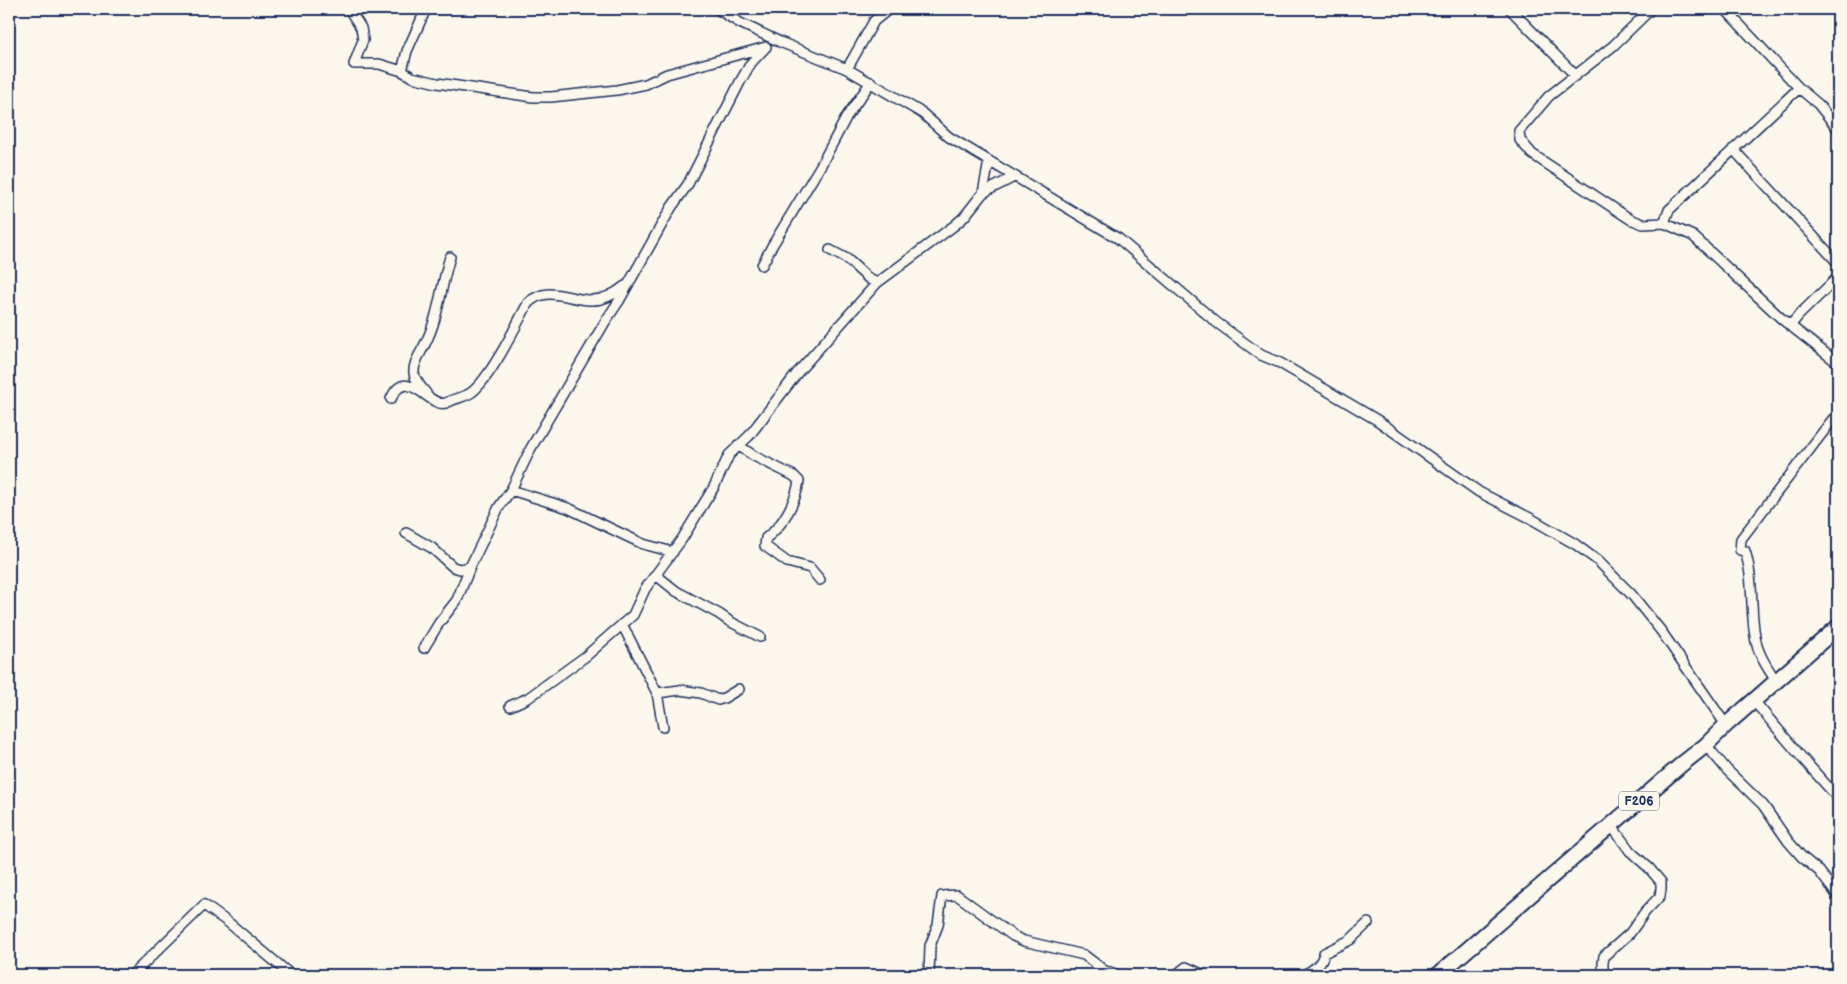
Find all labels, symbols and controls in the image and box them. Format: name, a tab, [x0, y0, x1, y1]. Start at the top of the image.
road number: F206	[1619, 791, 1659, 810]

